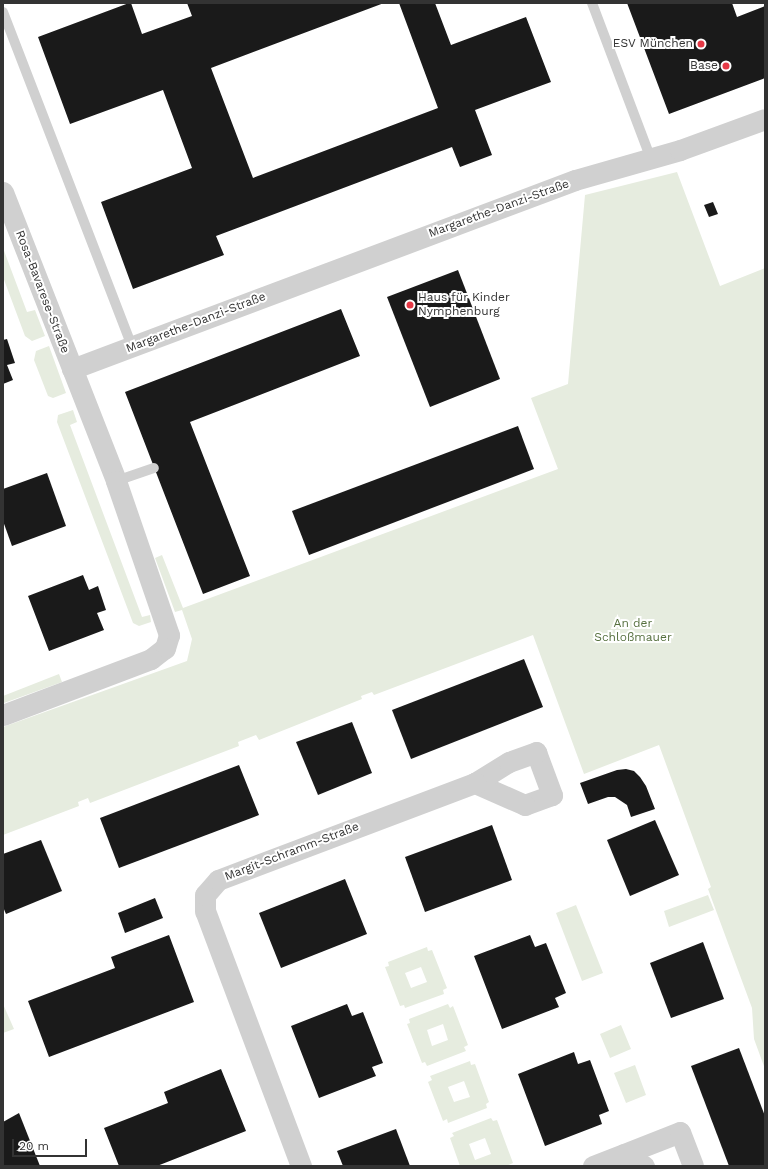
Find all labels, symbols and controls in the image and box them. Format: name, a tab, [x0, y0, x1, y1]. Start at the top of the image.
place label: ESV München	[612, 37, 693, 51]
marker: ESV München	[696, 39, 706, 49]
place label: Base	[690, 59, 718, 73]
marker: Base	[721, 61, 731, 71]
street label: Margarethe-Danzi-Straße	[427, 177, 571, 241]
street label: Rosa-Bavarese-Straße	[12, 228, 72, 356]
street label: Margarethe-Danzi-Straße	[124, 290, 268, 356]
place label: Haus für Kinder Nymphenburg	[418, 291, 510, 319]
marker: Haus für Kinder Nymphenburg	[405, 300, 415, 310]
park label: An der Schloßmauer	[594, 617, 672, 645]
street label: Margit-Schramm-Straße	[223, 820, 361, 884]
scale bar	[14, 1131, 89, 1157]
text: 20 m	[19, 1139, 49, 1153]

